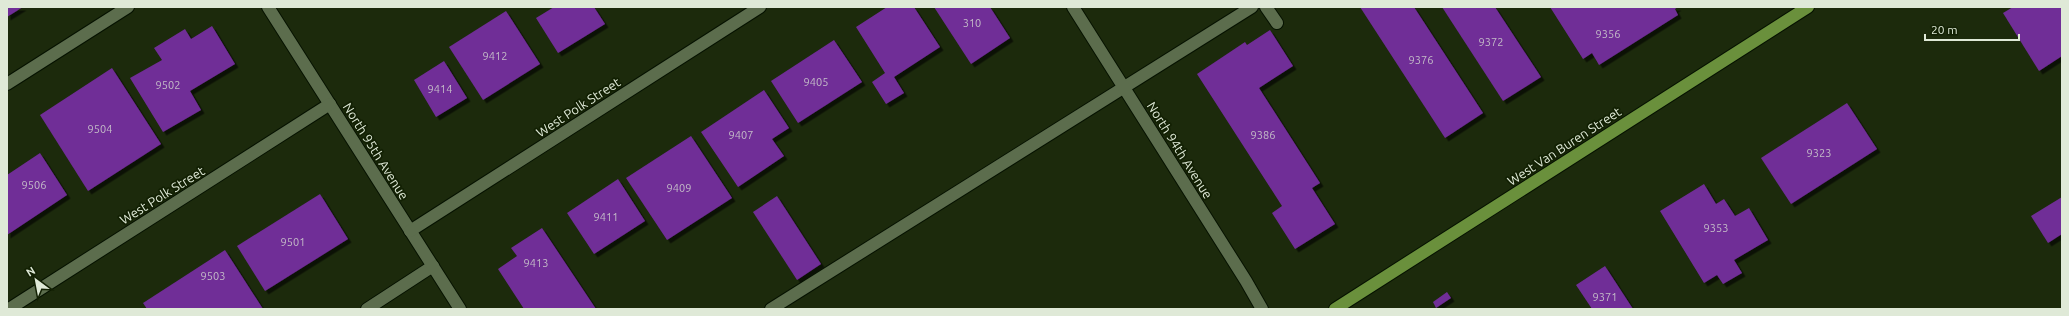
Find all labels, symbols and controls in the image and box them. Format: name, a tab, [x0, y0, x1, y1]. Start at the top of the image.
scale bar	[1925, 16, 2019, 42]
house number: 310	[963, 17, 981, 29]
text: 20 m	[1931, 23, 1958, 36]
house number: 9356	[1596, 28, 1620, 40]
house number: 9372	[1479, 36, 1503, 48]
house number: 9412	[483, 50, 507, 62]
house number: 9376	[1409, 54, 1433, 66]
street label: West Polk Street	[533, 75, 623, 139]
house number: 9405	[804, 76, 828, 88]
house number: 9502	[156, 79, 180, 91]
house number: 9414	[428, 83, 452, 95]
street label: North 94th Avenue	[1145, 99, 1215, 201]
street label: North 95th Avenue	[341, 100, 411, 202]
street label: West Van Buren Street	[1505, 104, 1623, 188]
house number: 9504	[88, 123, 112, 135]
house number: 9407	[729, 129, 753, 141]
house number: 9386	[1251, 129, 1275, 141]
house number: 9323	[1807, 147, 1831, 159]
street label: West Polk Street	[117, 163, 207, 227]
house number: 9506	[22, 179, 46, 191]
house number: 9409	[667, 182, 691, 194]
house number: 9411	[594, 211, 618, 223]
house number: 9353	[1704, 222, 1728, 234]
house number: 9501	[281, 236, 305, 248]
house number: 9413	[524, 257, 548, 269]
north arrow	[16, 260, 56, 300]
text: N	[24, 264, 37, 279]
house number: 9503	[201, 270, 225, 282]
house number: 9371	[1593, 291, 1617, 303]

